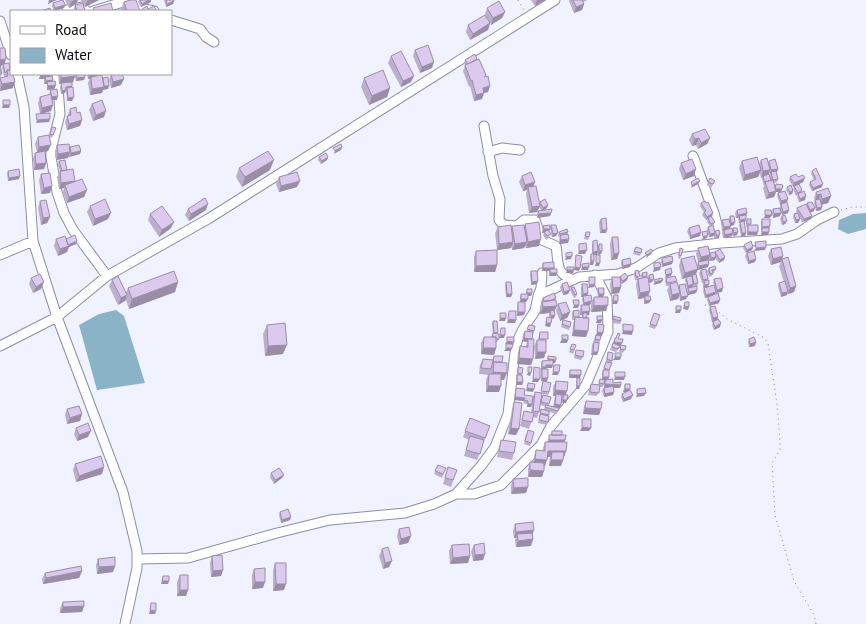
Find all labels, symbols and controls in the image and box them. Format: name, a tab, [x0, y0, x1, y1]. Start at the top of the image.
legend	[10, 10, 172, 75]
text: Road	[55, 20, 87, 39]
text: Water	[55, 45, 92, 64]

